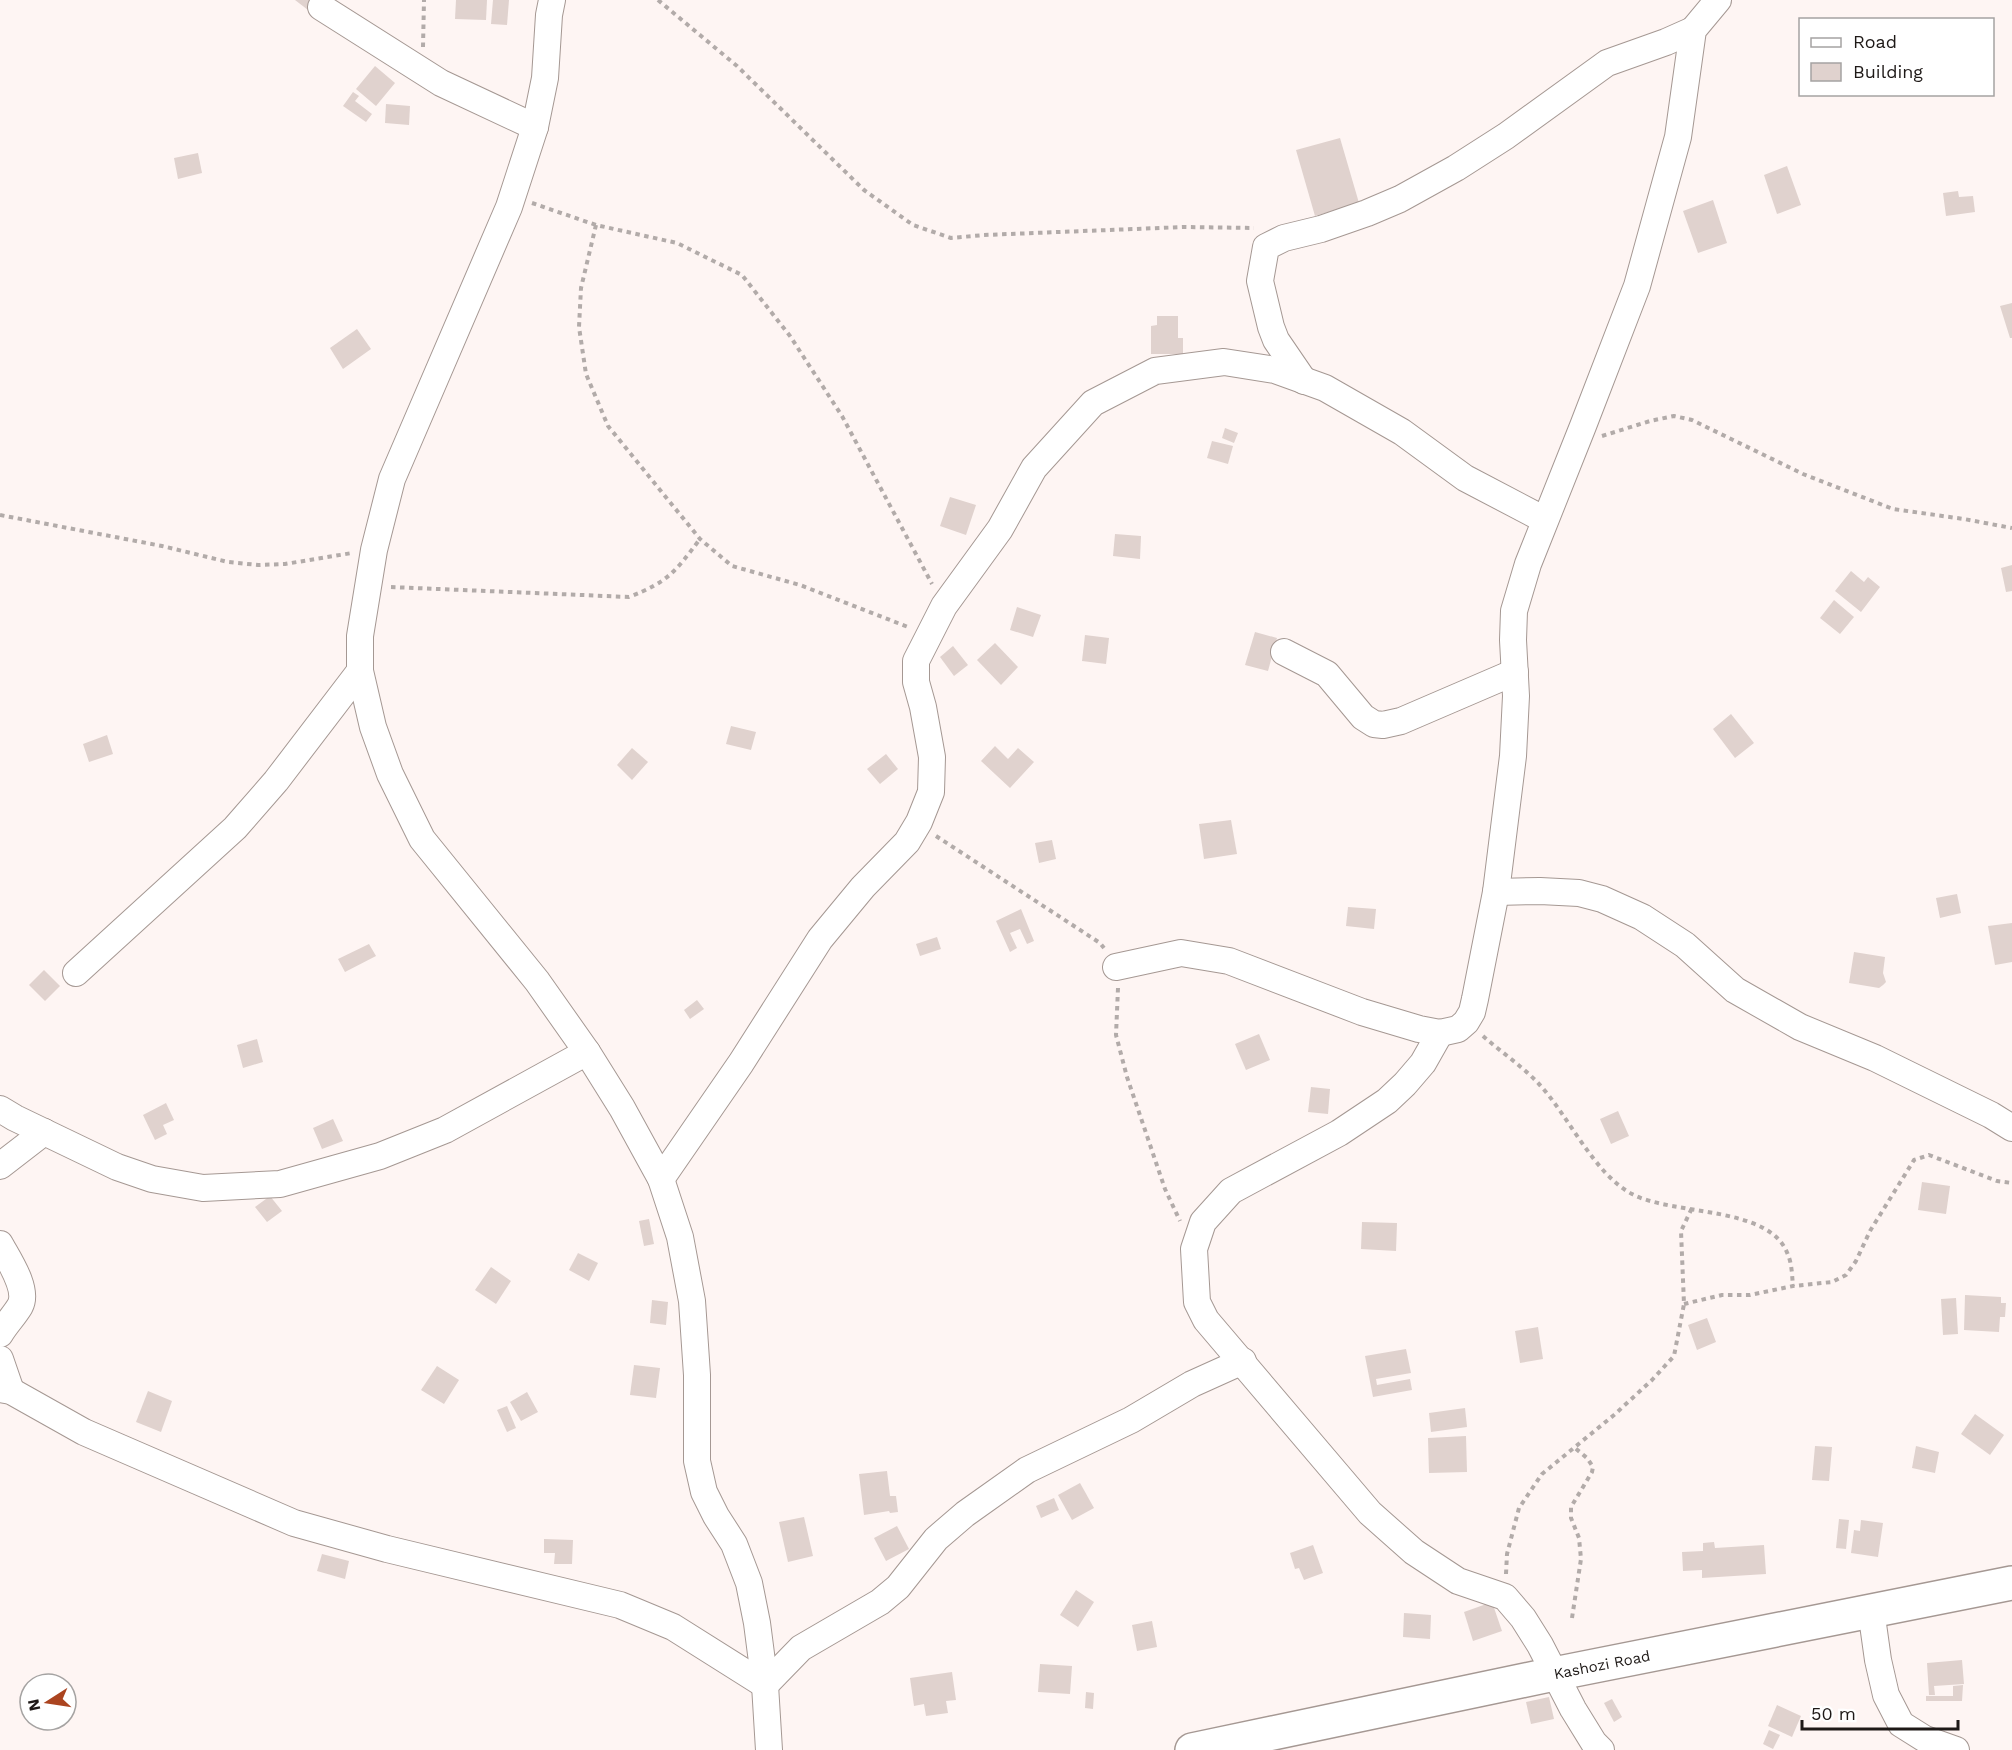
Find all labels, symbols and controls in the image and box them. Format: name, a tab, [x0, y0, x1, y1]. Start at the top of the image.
legend	[1799, 18, 1994, 96]
text: Road	[1853, 31, 1897, 52]
text: Building	[1853, 61, 1923, 82]
street label: Kashozi Road	[1552, 1647, 1652, 1683]
north arrow	[18, 1672, 78, 1732]
scale bar	[1802, 1693, 1958, 1731]
text: N	[23, 1697, 44, 1713]
text: 50 m	[1811, 1703, 1856, 1724]

